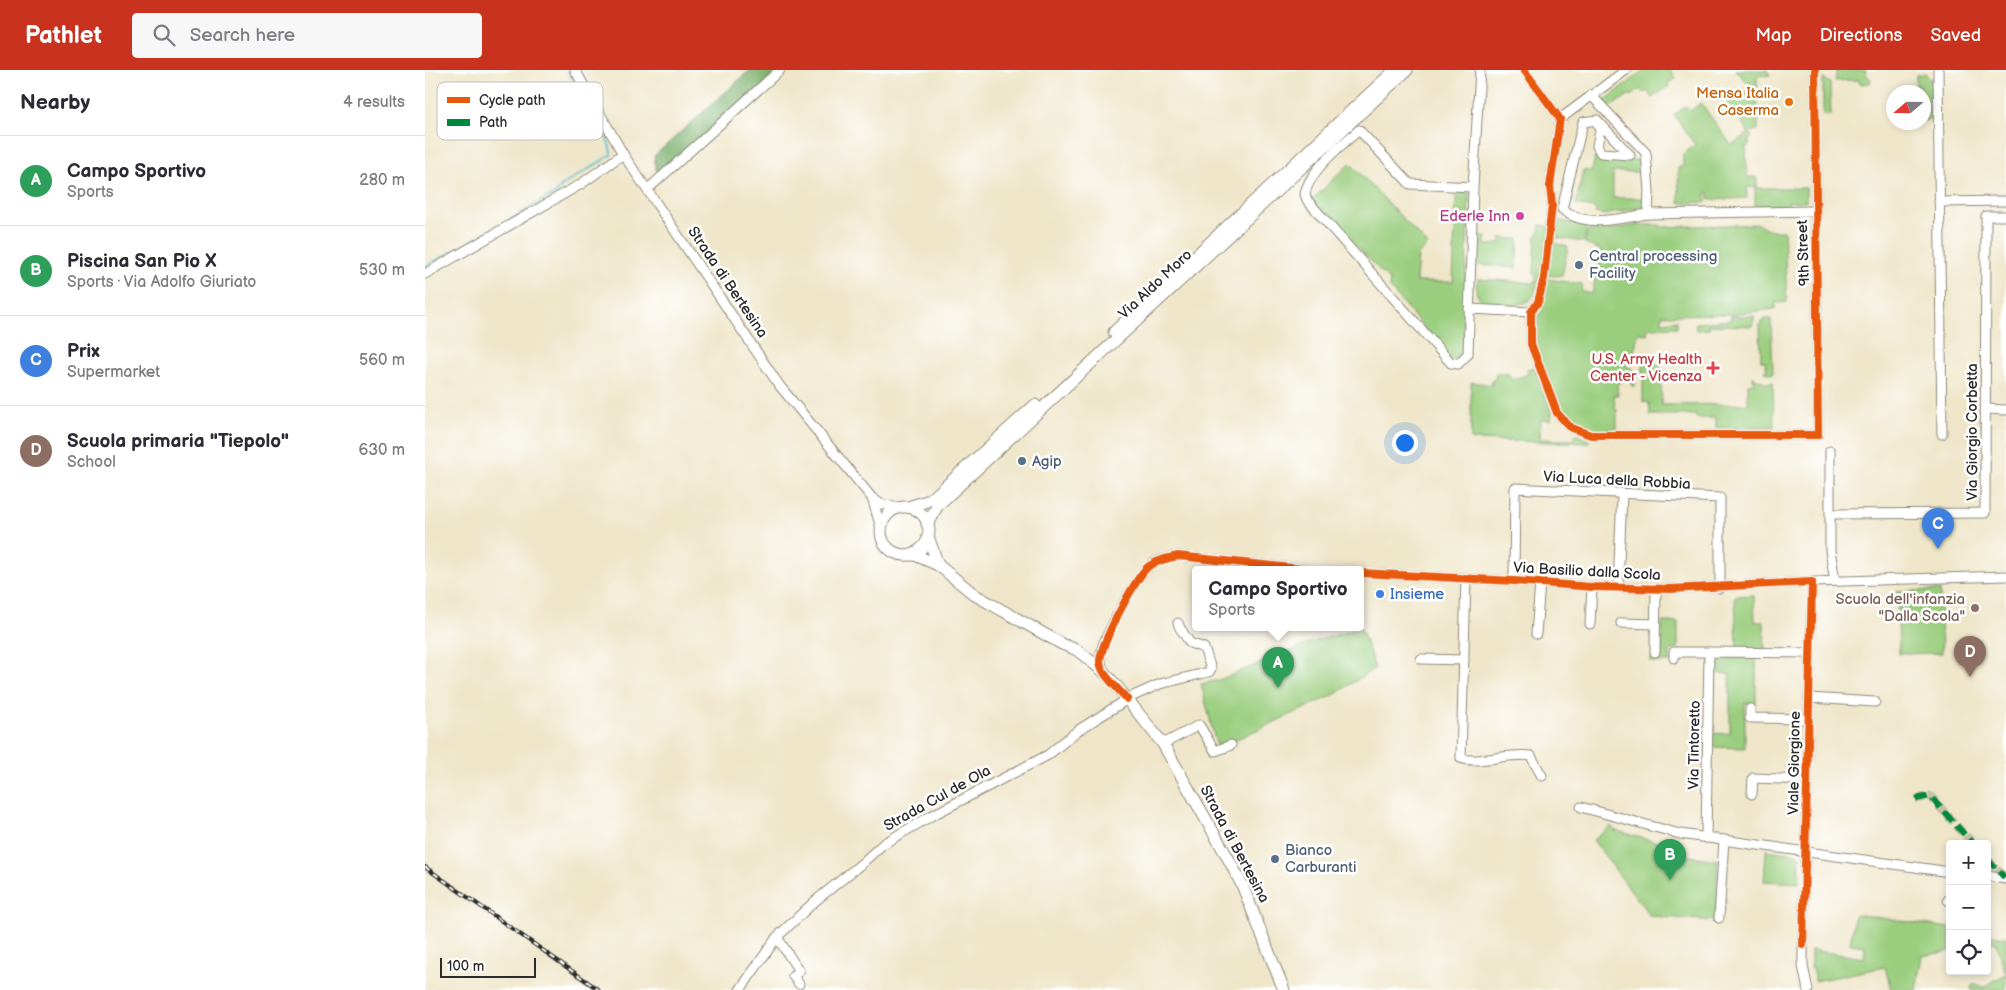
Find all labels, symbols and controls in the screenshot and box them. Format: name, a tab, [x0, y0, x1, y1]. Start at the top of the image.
search box	[132, 13, 482, 58]
text: Pathlet	[25, 21, 102, 50]
icon: search	[150, 21, 178, 49]
text: Search here	[190, 24, 295, 47]
text: Map	[1756, 25, 1792, 46]
text: Directions	[1820, 25, 1902, 46]
text: Saved	[1930, 25, 1981, 46]
legend	[437, 82, 603, 140]
place label: Mensa Italia Caserma	[1696, 84, 1779, 120]
north arrow	[1886, 85, 1931, 130]
text: Nearby	[20, 90, 90, 115]
text: Cycle path	[479, 92, 546, 109]
text: 4 results	[343, 93, 405, 112]
marker: Mensa Italia Caserma	[1783, 96, 1795, 108]
text: Path	[479, 114, 507, 131]
text: Campo Sportivo	[67, 160, 206, 183]
text: A	[31, 171, 41, 190]
text: 280 m	[359, 171, 405, 190]
text: Sports	[67, 183, 114, 202]
place label: Ederle Inn	[1439, 207, 1510, 226]
marker: Ederle Inn	[1514, 210, 1526, 222]
street label: 9th Street	[1793, 219, 1814, 287]
street label: Strada di Bertesina	[683, 223, 772, 342]
street label: Via Aldo Moro	[1114, 245, 1196, 323]
place label: Central processing Facility	[1589, 247, 1717, 283]
text: Piscina San Pio X	[67, 250, 217, 273]
marker: Central processing Facility	[1573, 259, 1585, 271]
text: B	[30, 261, 42, 280]
text: 530 m	[359, 261, 405, 280]
text: Sports · Via Adolfo Giuriato	[67, 273, 256, 292]
text: Prix	[67, 340, 100, 363]
place label: U.S. Army Health Center - Vicenza	[1590, 350, 1702, 386]
text: C	[30, 351, 42, 370]
text: 560 m	[359, 351, 405, 370]
marker: U.S. Army Health Center - Vicenza	[1706, 361, 1720, 375]
text: Supermarket	[67, 363, 160, 382]
street label: Via Giorgio Corbetta	[1963, 363, 1982, 501]
text: Scuola primaria "Tiepolo"	[67, 430, 289, 453]
your location	[1392, 430, 1418, 456]
text: D	[30, 441, 42, 460]
text: 630 m	[358, 441, 405, 460]
place label: Agip	[1032, 452, 1062, 471]
text: School	[67, 453, 116, 472]
marker: Agip	[1016, 455, 1028, 467]
street label: Via Luca della Robbia	[1543, 467, 1691, 494]
pin: C	[1922, 508, 1954, 549]
street label: Via Basilio dalla Scola	[1513, 558, 1661, 585]
popup	[1192, 566, 1364, 631]
text: Campo Sportivo	[1208, 578, 1348, 601]
place label: Insieme	[1390, 585, 1444, 604]
marker: Insieme	[1374, 588, 1386, 600]
place label: Scuola dell'infanzia "Dalla Scola"	[1835, 590, 1965, 626]
text: Sports	[1208, 601, 1255, 620]
marker: Scuola dell'infanzia "Dalla Scola"	[1969, 602, 1981, 614]
pin: D	[1954, 636, 1986, 677]
pin: A	[1262, 647, 1294, 688]
street label: Via Tintoretto	[1684, 700, 1705, 790]
street label: Viale Giorgione	[1784, 711, 1805, 815]
street label: Strada Cul de Ola	[880, 761, 994, 836]
street label: Strada di Bertesina	[1196, 782, 1274, 906]
pin: B	[1654, 839, 1686, 880]
map controls	[1946, 840, 1991, 975]
button: +	[1946, 840, 1991, 885]
place label: Bianco Carburanti	[1285, 841, 1356, 877]
marker: Bianco Carburanti	[1269, 853, 1281, 865]
button: −	[1946, 885, 1991, 930]
button: locate	[1946, 930, 1991, 975]
scale bar	[440, 955, 536, 978]
text: 100 m	[447, 958, 484, 975]

